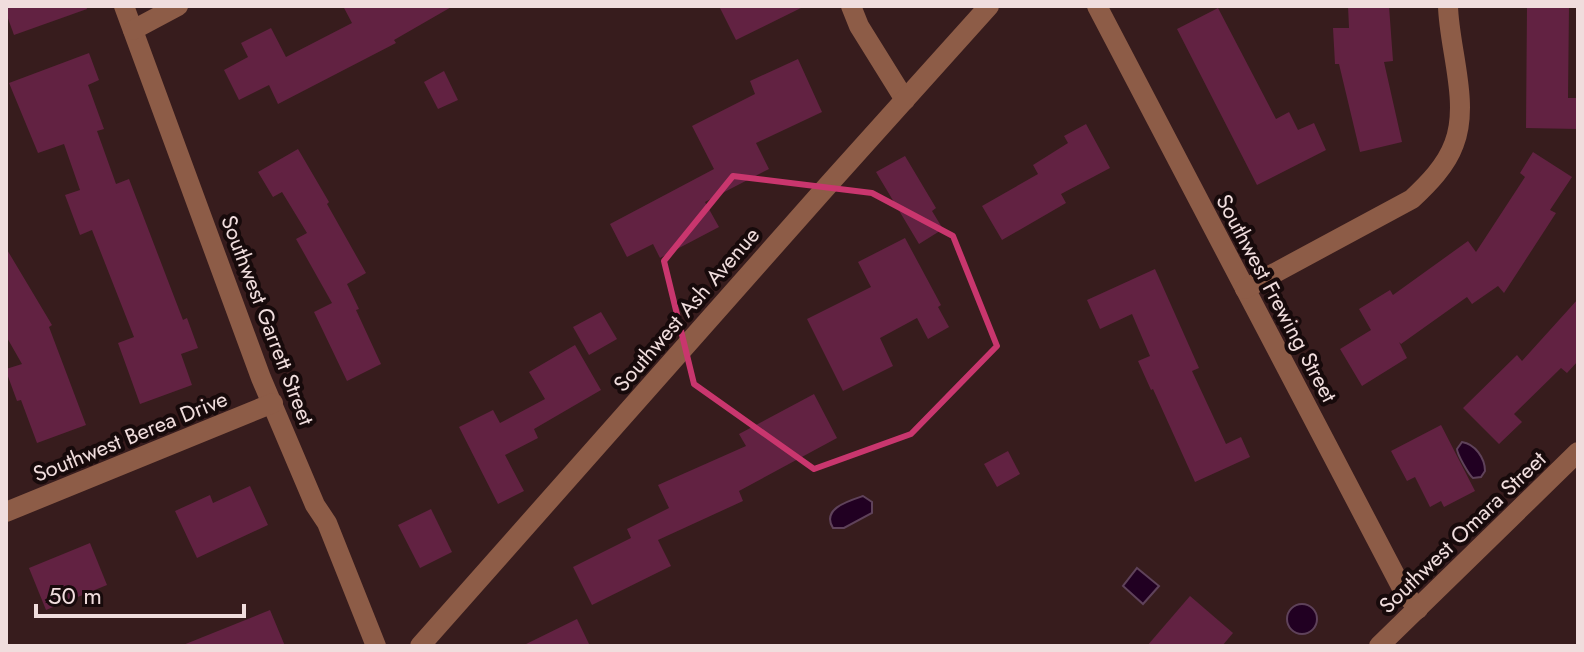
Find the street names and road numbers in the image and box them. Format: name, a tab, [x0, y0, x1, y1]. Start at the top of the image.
street label: Southwest Frewing Street	[1208, 188, 1346, 408]
street label: Southwest Garrett Street	[213, 210, 323, 430]
street label: Southwest Ash Avenue	[605, 220, 767, 398]
street label: Southwest Berea Drive	[28, 382, 232, 490]
street label: Southwest Omara Street	[1371, 443, 1553, 620]

